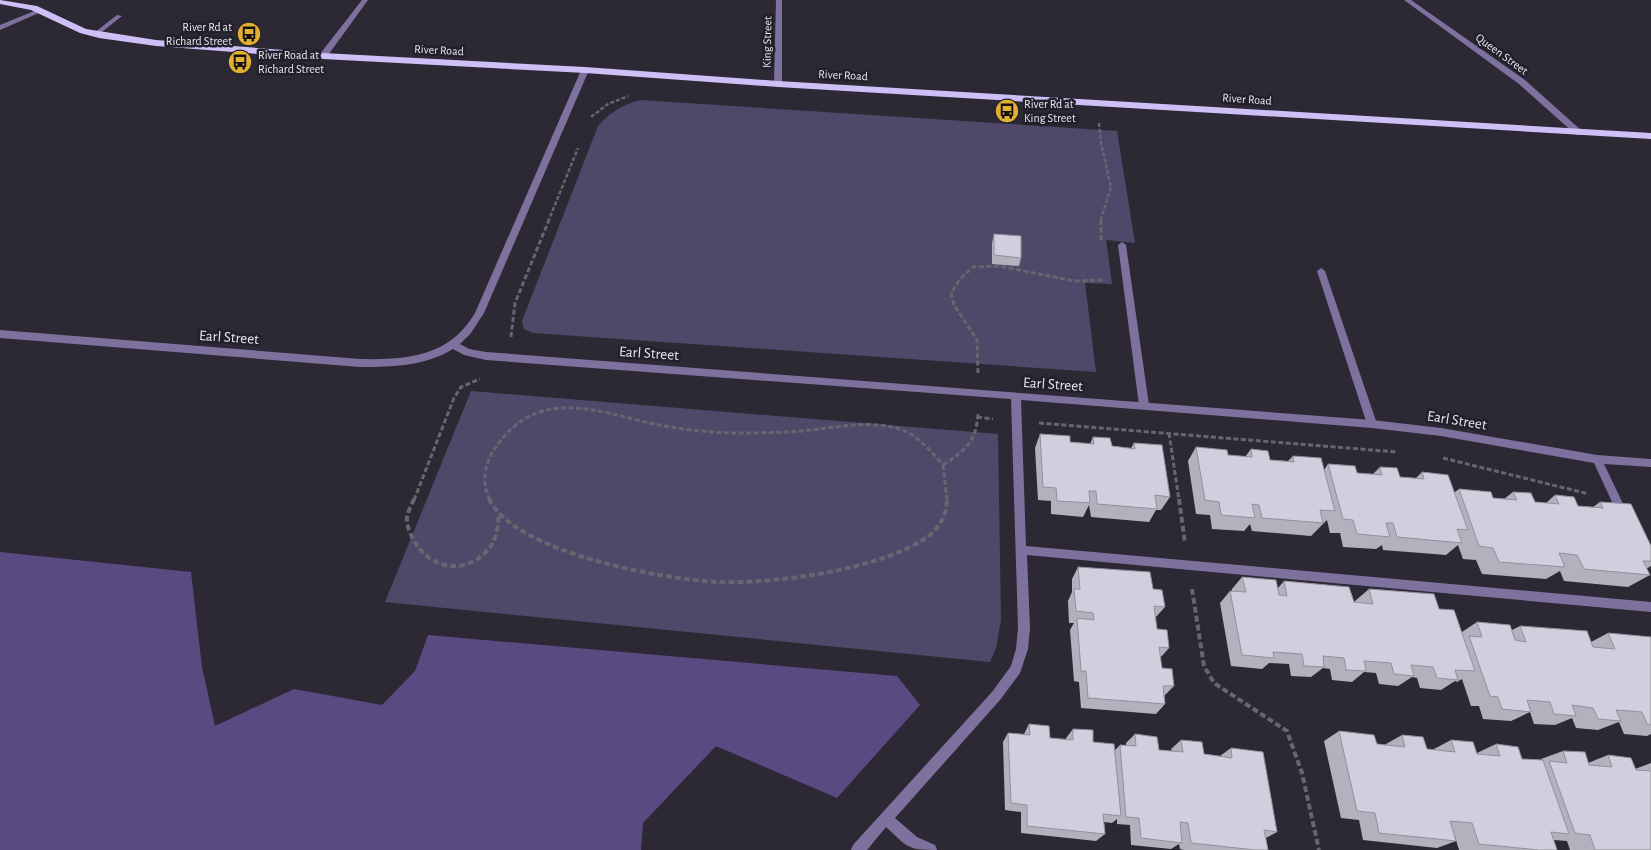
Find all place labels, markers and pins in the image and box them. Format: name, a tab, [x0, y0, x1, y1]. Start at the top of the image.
place label: River Rd at Richard Street	[166, 21, 232, 47]
bus stop icon: River Rd at Richard Street	[236, 21, 262, 47]
bus stop icon: River Road at Richard Street	[227, 49, 253, 75]
place label: River Road at Richard Street	[258, 49, 324, 75]
bus stop icon: River Rd at King Street	[994, 98, 1020, 124]
place label: River Rd at King Street	[1024, 98, 1076, 124]

